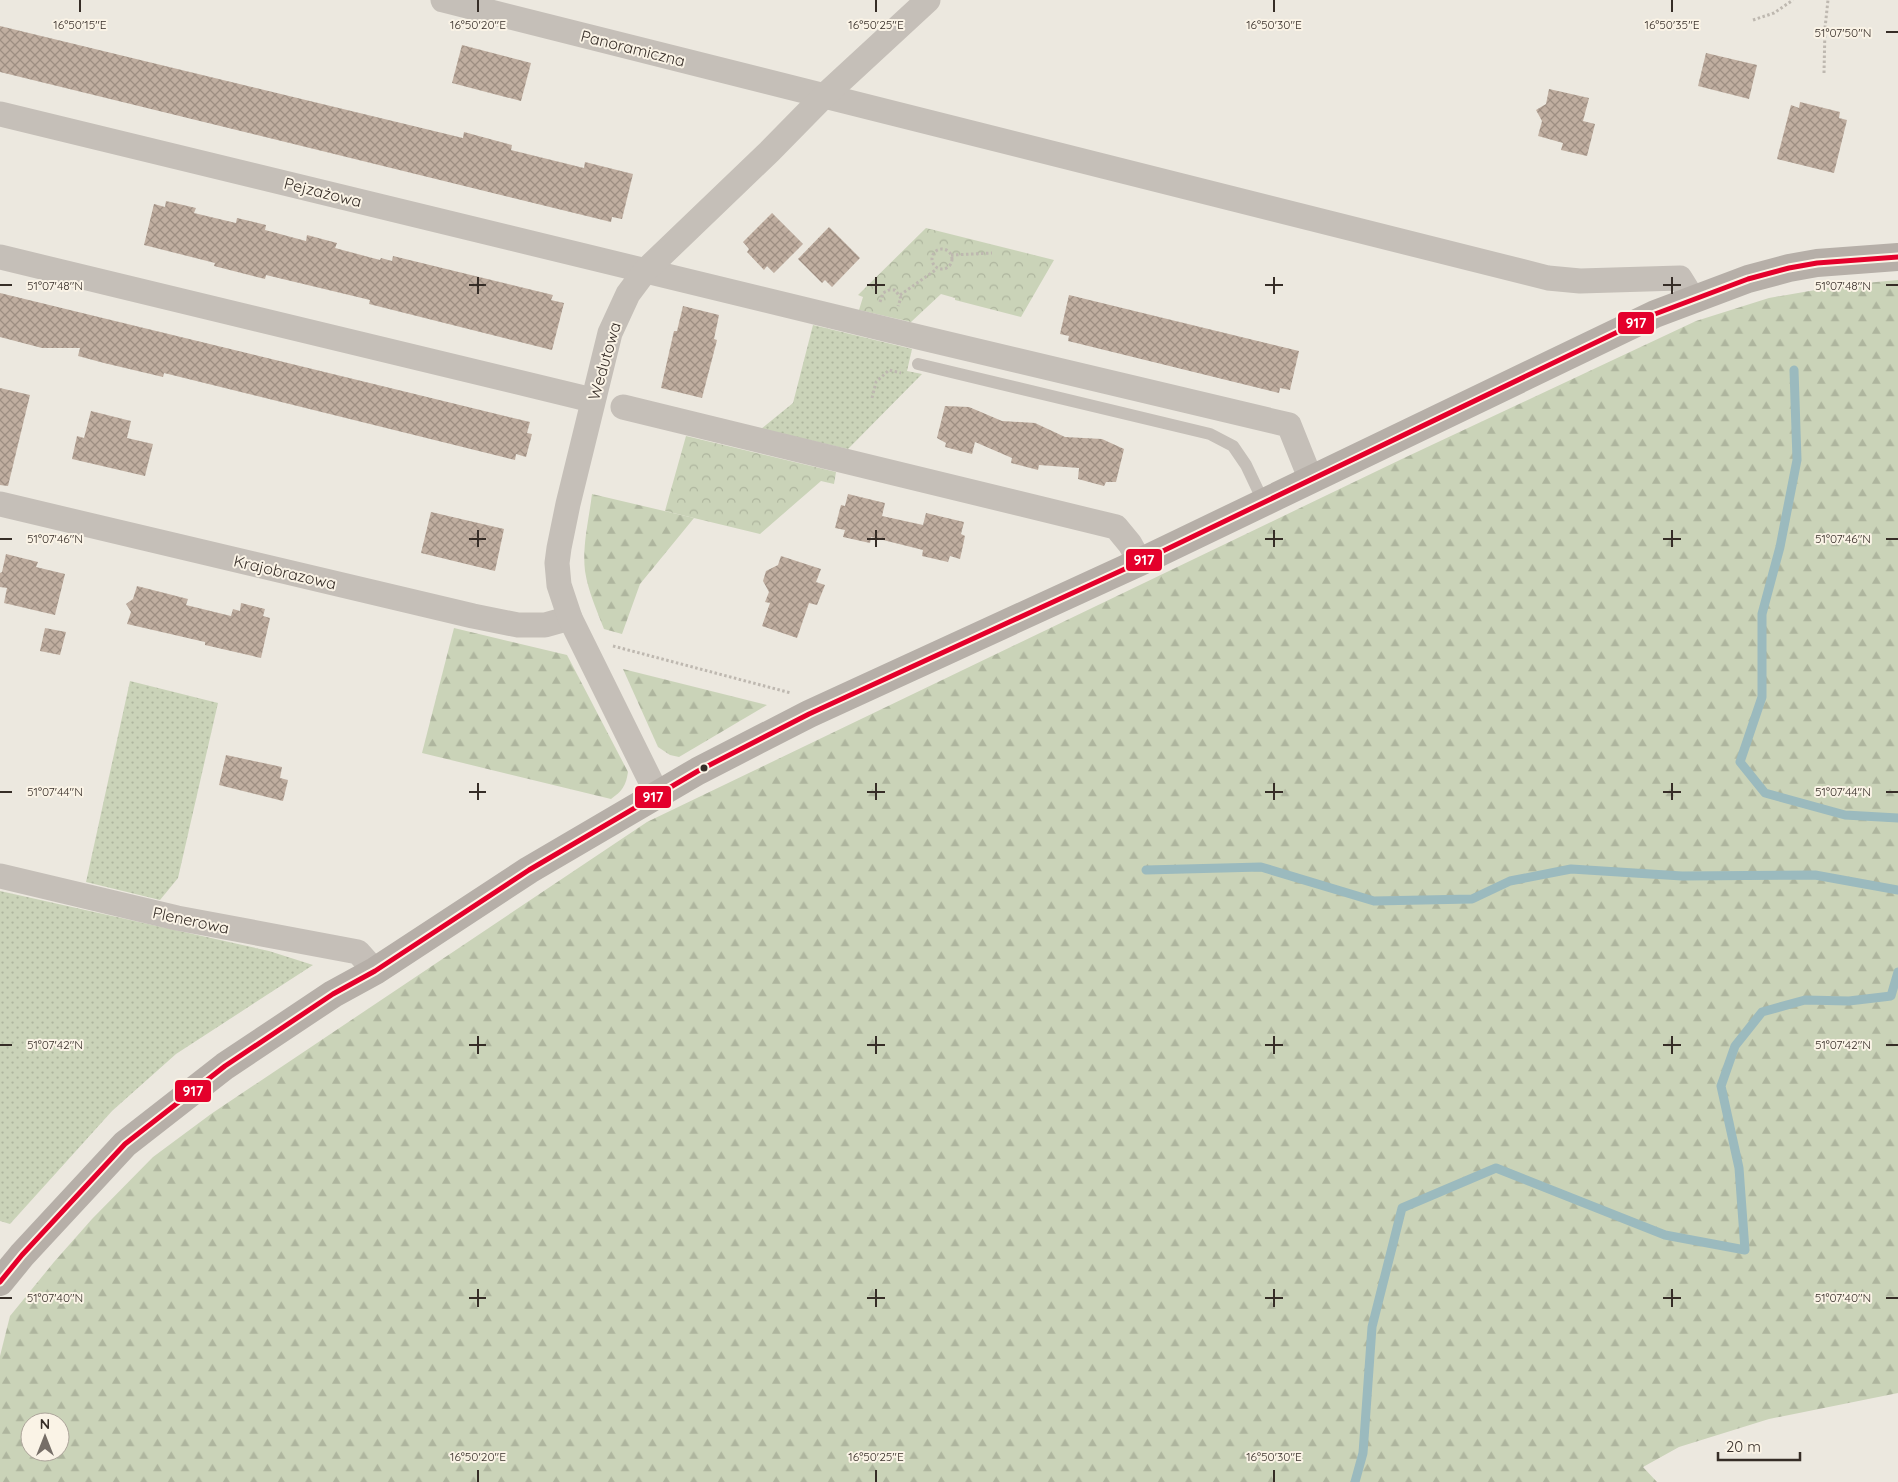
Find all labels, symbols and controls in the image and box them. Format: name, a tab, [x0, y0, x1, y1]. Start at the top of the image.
text: 16°50'15"E	[53, 17, 107, 32]
text: 16°50'20"E	[450, 17, 506, 32]
text: 16°50'25"E	[848, 17, 904, 32]
text: 16°50'30"E	[1246, 17, 1302, 32]
text: 16°50'35"E	[1644, 17, 1700, 32]
street label: Panoramiczna	[579, 25, 687, 71]
text: 51°07'50"N	[1815, 25, 1871, 40]
street label: Pejzażowa	[282, 173, 364, 211]
text: 51°07'48"N	[27, 278, 83, 293]
text: 51°07'48"N	[1815, 278, 1871, 293]
line badge: 917	[1617, 311, 1655, 335]
text: 917	[1625, 314, 1647, 332]
street label: Wedutowa	[583, 320, 625, 402]
text: 51°07'46"N	[27, 531, 83, 546]
text: 51°07'46"N	[1815, 531, 1871, 546]
line badge: 917	[1125, 548, 1163, 572]
street label: Krajobrazowa	[232, 550, 338, 594]
text: 917	[1133, 551, 1155, 569]
unlabelled marker	[699, 763, 709, 773]
text: 51°07'44"N	[27, 784, 83, 799]
text: 51°07'44"N	[1815, 784, 1871, 799]
line badge: 917	[634, 785, 672, 809]
text: 917	[642, 788, 664, 806]
street label: Plenerowa	[151, 902, 231, 938]
text: 51°07'42"N	[27, 1037, 83, 1052]
text: 51°07'42"N	[1815, 1037, 1871, 1052]
line badge: 917	[174, 1079, 212, 1103]
text: 917	[182, 1082, 204, 1100]
text: 51°07'40"N	[27, 1290, 83, 1305]
text: 51°07'40"N	[1815, 1290, 1871, 1305]
north arrow	[20, 1412, 70, 1462]
text: N	[40, 1415, 50, 1433]
scale bar	[1718, 1430, 1800, 1462]
text: 20 m	[1726, 1437, 1761, 1456]
text: 16°50'20"E	[450, 1449, 506, 1464]
text: 16°50'25"E	[848, 1449, 904, 1464]
text: 16°50'30"E	[1246, 1449, 1302, 1464]

